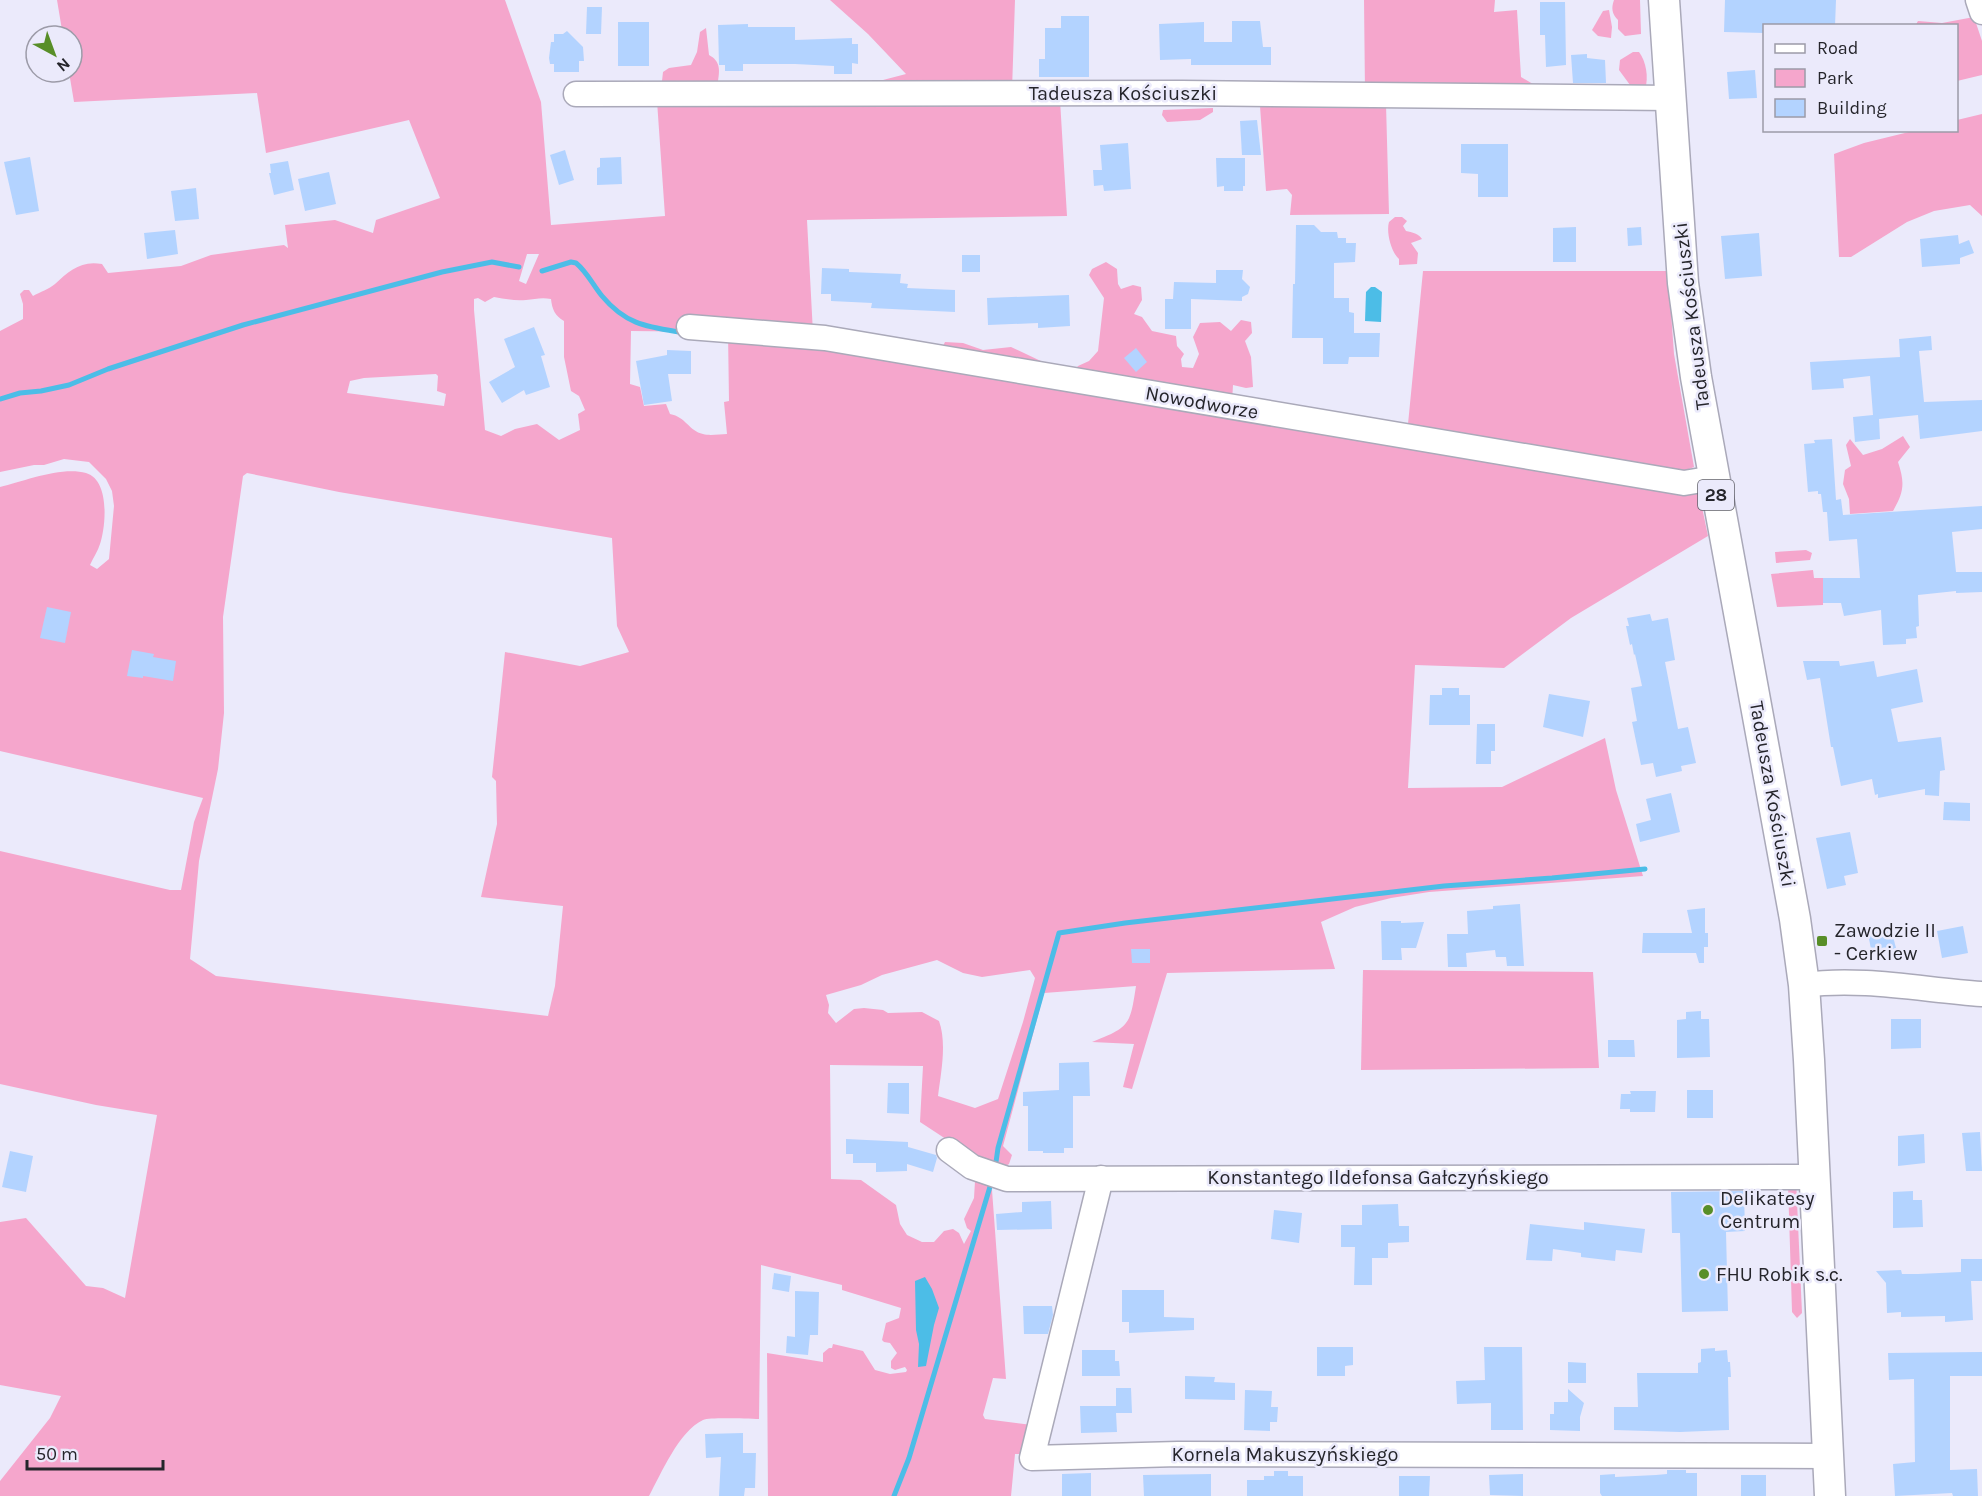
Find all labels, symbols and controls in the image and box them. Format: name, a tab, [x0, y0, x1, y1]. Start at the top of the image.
north arrow	[24, 24, 84, 84]
legend	[1763, 24, 1958, 132]
text: Road	[1817, 37, 1858, 59]
text: N	[53, 54, 74, 76]
text: Park	[1817, 67, 1854, 89]
street label: Tadeusza Kościuszki	[1029, 82, 1217, 105]
text: Building	[1817, 97, 1887, 119]
street label: Tadeusza Kościuszki	[1669, 221, 1714, 411]
street label: Nowodworze	[1144, 381, 1260, 424]
road number: 28	[1698, 480, 1734, 510]
street label: Tadeusza Kościuszki	[1745, 699, 1800, 889]
place label: Zawodzie II - Cerkiew	[1834, 919, 1936, 965]
marker: Zawodzie II - Cerkiew	[1815, 934, 1829, 948]
street label: Konstantego Ildefonsa Gałczyńskiego	[1207, 1166, 1549, 1189]
place label: Delikatesy Centrum	[1720, 1187, 1815, 1233]
marker: Delikatesy Centrum	[1701, 1203, 1715, 1217]
place label: FHU Robik s.c.	[1716, 1263, 1843, 1286]
marker: FHU Robik s.c.	[1697, 1267, 1711, 1281]
scale bar	[27, 1433, 164, 1471]
text: 50 m	[36, 1443, 78, 1465]
street label: Kornela Makuszyńskiego	[1172, 1443, 1398, 1466]

